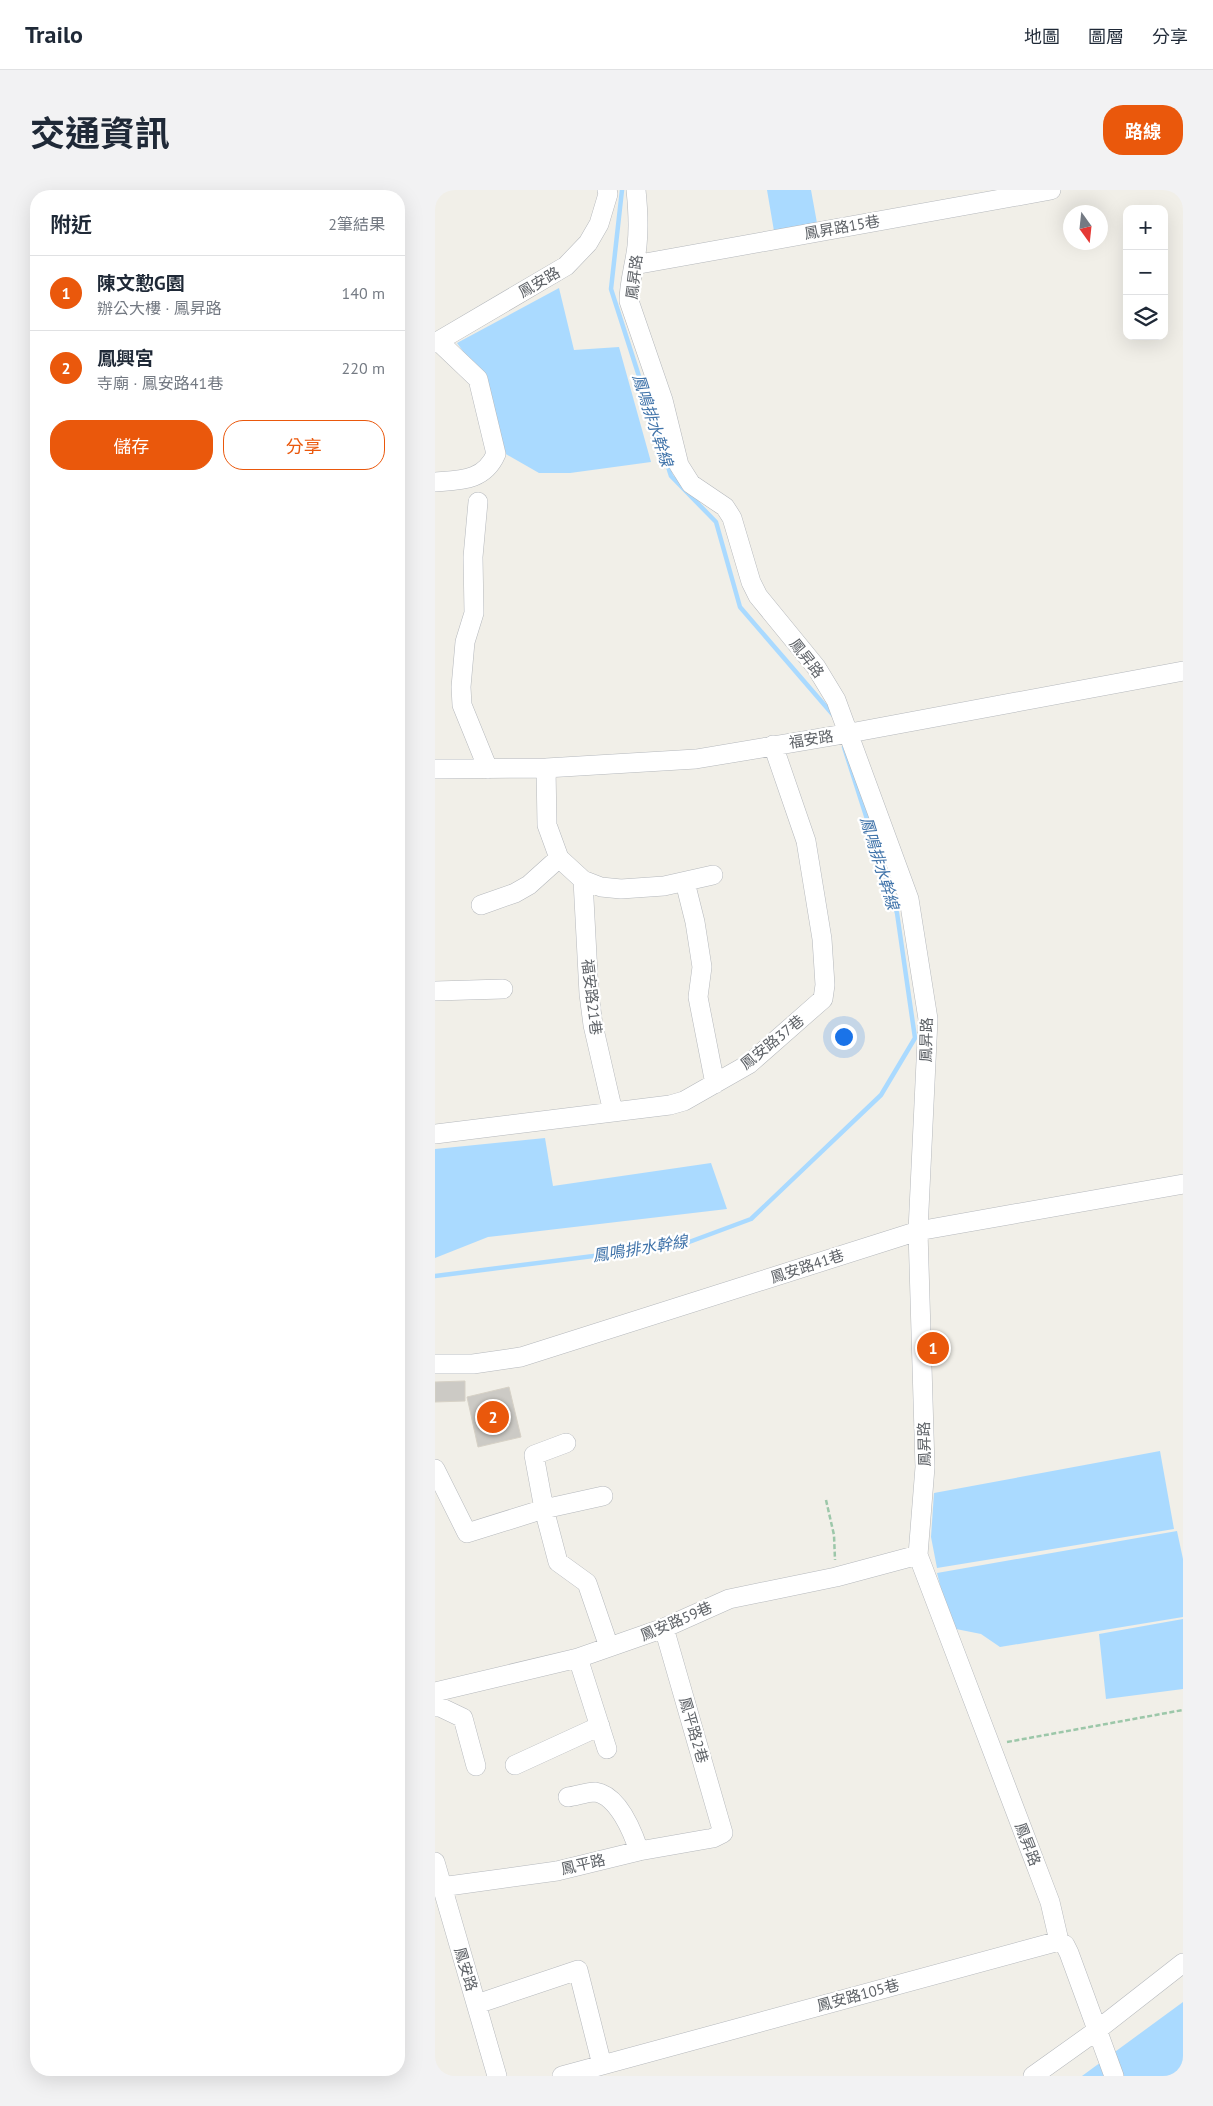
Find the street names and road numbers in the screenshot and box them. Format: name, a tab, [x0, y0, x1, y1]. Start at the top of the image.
street label: 鳳昇路15巷	[803, 211, 881, 243]
street label: 鳳昇路	[622, 254, 646, 300]
street label: 鳳安路	[515, 263, 563, 301]
street label: 鳳昇路	[786, 634, 828, 682]
street label: 福安路	[787, 726, 835, 752]
street label: 福安路21巷	[578, 958, 606, 1036]
street label: 鳳安路37巷	[736, 1011, 808, 1073]
street label: 鳳昇路	[916, 1017, 936, 1063]
street label: 鳳安路41巷	[768, 1245, 846, 1287]
street label: 鳳昇路	[914, 1421, 934, 1467]
street label: 鳳安路59巷	[637, 1597, 715, 1645]
street label: 鳳平路2巷	[675, 1695, 713, 1765]
street label: 鳳昇路	[1011, 1820, 1045, 1868]
street label: 鳳平路	[559, 1850, 607, 1878]
street label: 鳳安路	[450, 1945, 482, 1993]
street label: 鳳安路105巷	[815, 1975, 901, 2015]

